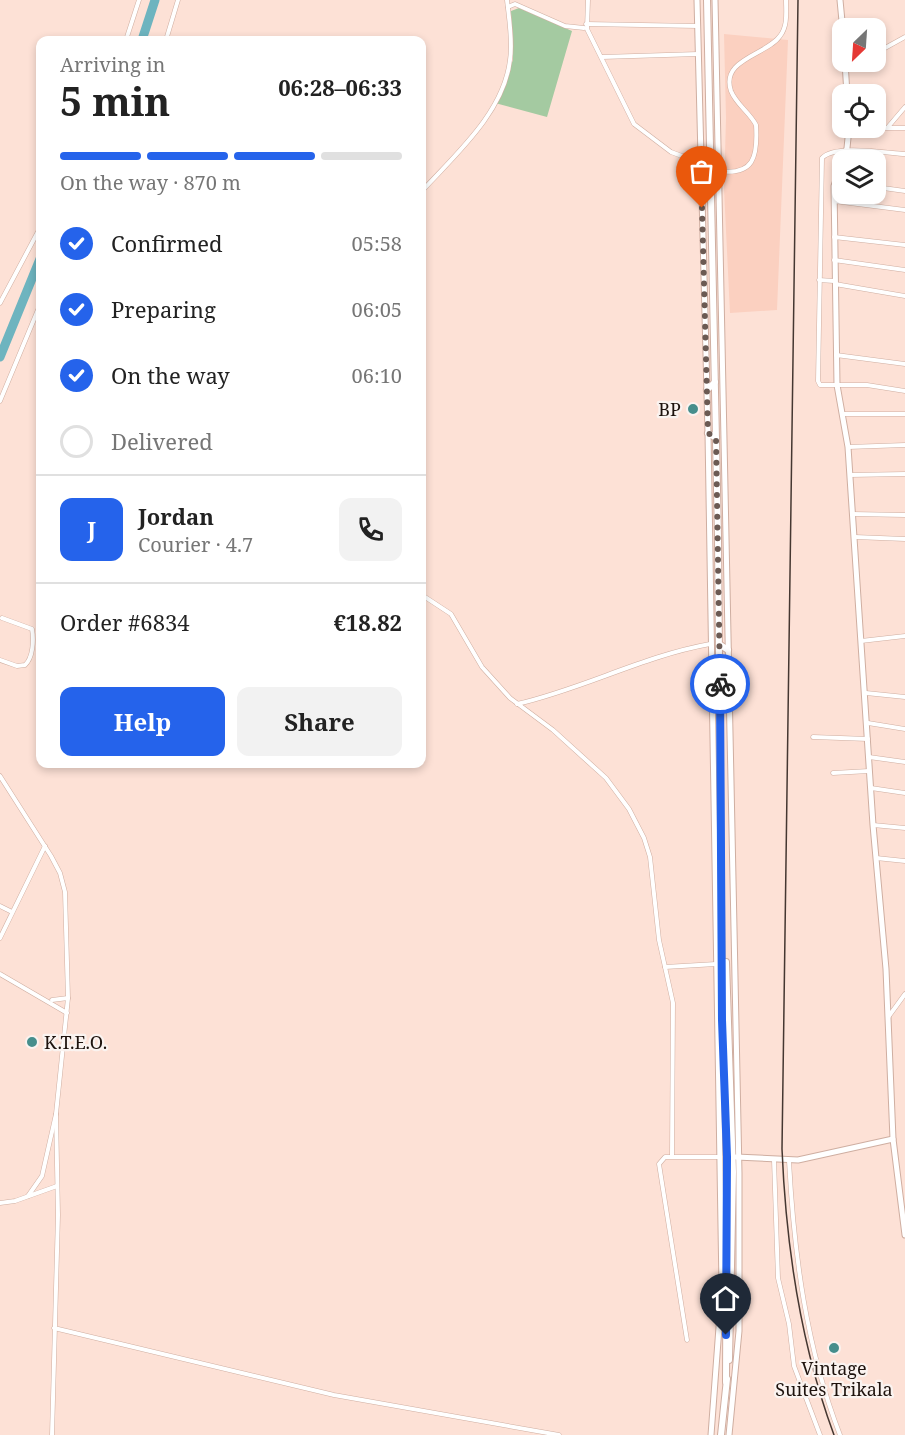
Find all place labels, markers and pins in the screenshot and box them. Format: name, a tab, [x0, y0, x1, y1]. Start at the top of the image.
pin	[676, 146, 727, 208]
place label: BP	[658, 397, 681, 421]
marker: BP	[686, 402, 700, 416]
place label: Κ.Τ.Ε.Ο.	[44, 1030, 107, 1054]
marker: Κ.Τ.Ε.Ο.	[25, 1035, 39, 1049]
pin	[700, 1273, 751, 1335]
marker: Vintage Suites Trikala	[827, 1341, 841, 1355]
place label: Vintage Suites Trikala	[775, 1356, 893, 1401]

